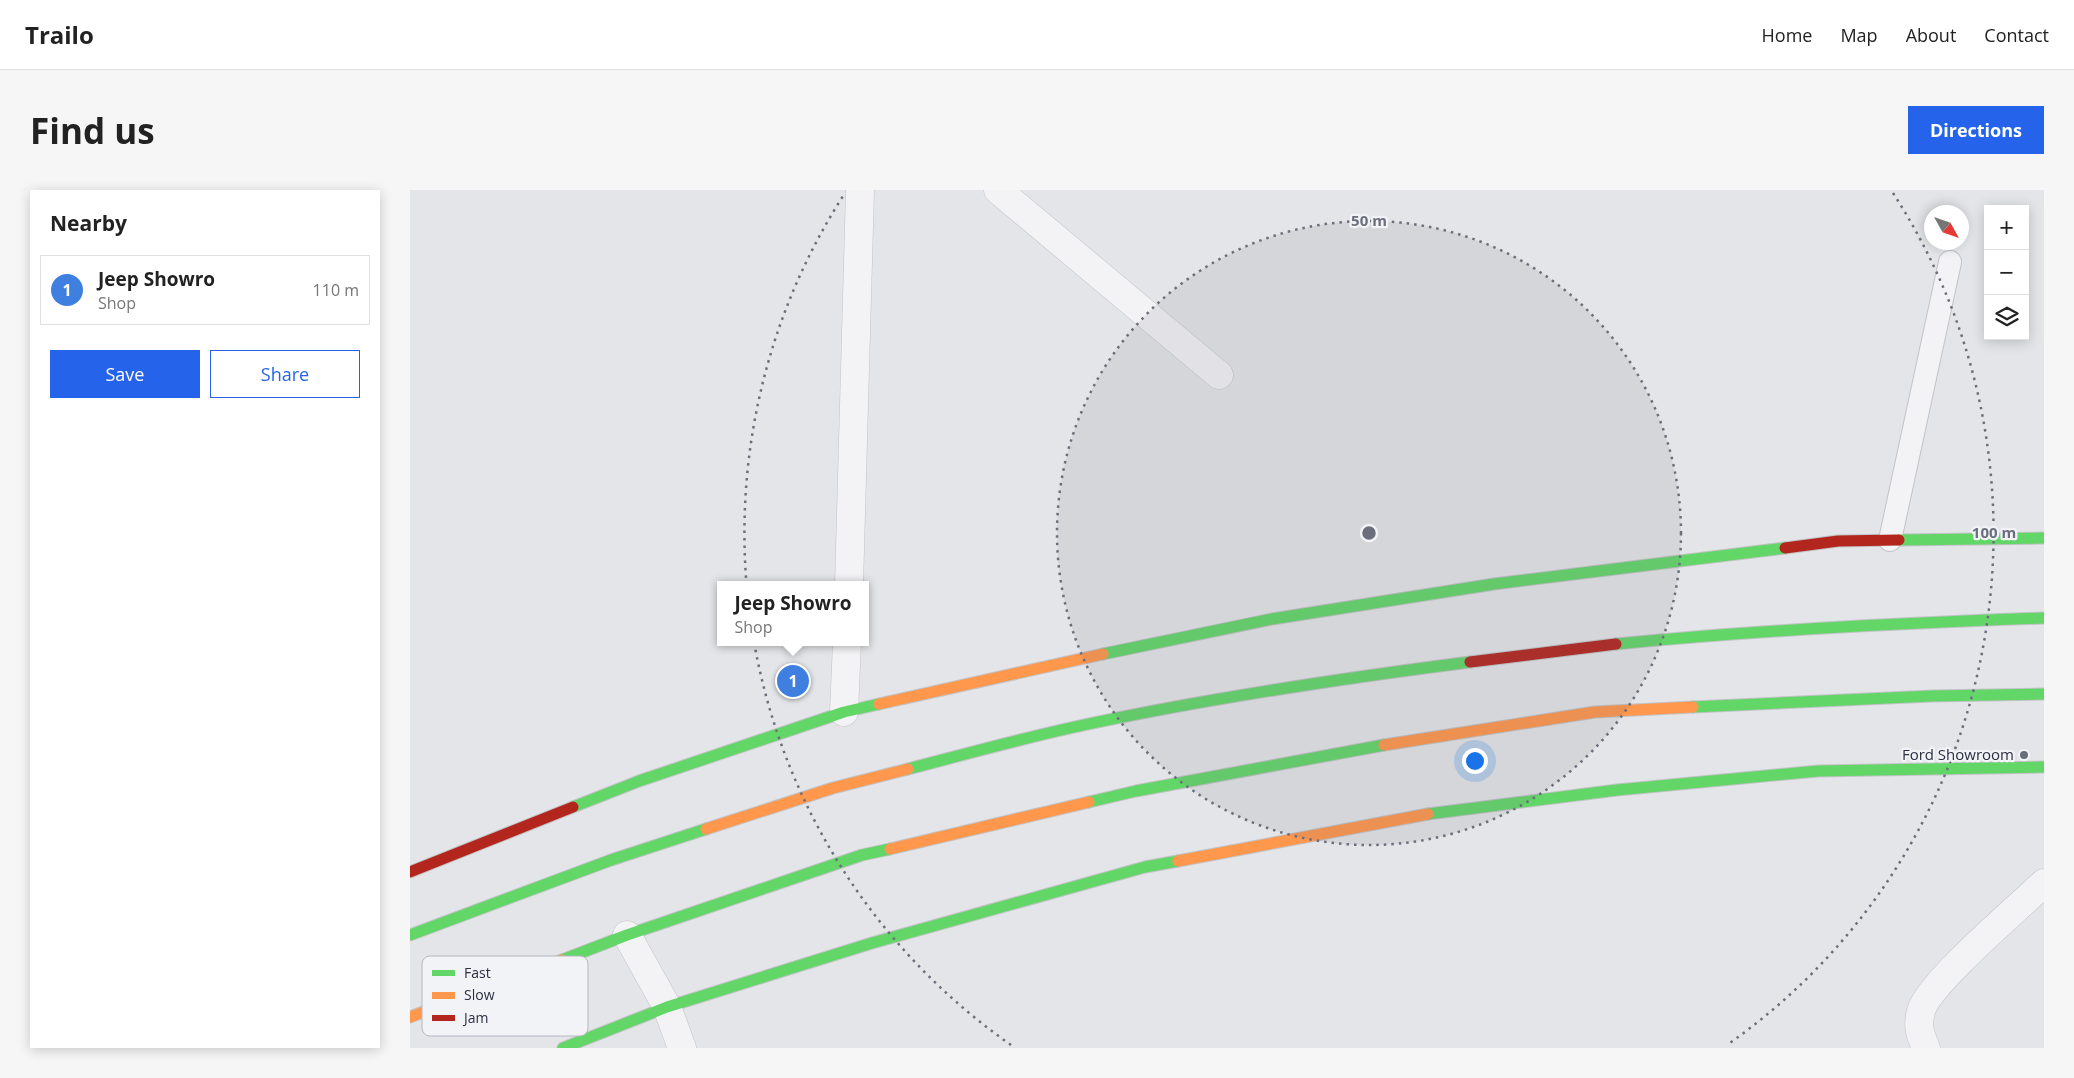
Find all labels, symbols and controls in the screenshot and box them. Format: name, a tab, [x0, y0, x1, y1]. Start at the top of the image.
text: Trailo	[25, 18, 94, 51]
text: Home	[1762, 23, 1812, 47]
text: Map	[1840, 23, 1878, 47]
text: About	[1906, 23, 1956, 47]
text: Contact	[1984, 23, 2049, 47]
button: Directions	[1908, 106, 2044, 154]
text: Find us	[30, 107, 155, 154]
north arrow	[1924, 205, 1969, 250]
map controls	[1984, 205, 2029, 340]
button: +	[1984, 205, 2029, 250]
text: Nearby	[50, 209, 127, 237]
text: 50 m	[1351, 210, 1387, 230]
button: −	[1984, 250, 2029, 295]
text: Jeep Showro	[98, 266, 215, 292]
text: 1	[62, 279, 72, 301]
text: 110 m	[313, 279, 359, 301]
text: Shop	[98, 292, 136, 314]
button: layers	[1984, 295, 2029, 340]
button: Save	[50, 350, 200, 398]
button: Share	[210, 350, 360, 398]
text: 100 m	[1972, 522, 2016, 542]
centre of rings	[1360, 524, 1378, 542]
popup	[717, 581, 869, 646]
text: Jeep Showro	[734, 590, 852, 616]
text: Shop	[734, 616, 772, 638]
pin: 1	[777, 662, 809, 700]
place label: Ford Showroom	[1902, 744, 2014, 764]
your location	[1462, 748, 1488, 774]
marker: Ford Showroom	[2018, 749, 2030, 761]
legend	[422, 956, 588, 1036]
text: Fast	[464, 963, 491, 982]
text: Slow	[464, 985, 495, 1004]
text: Jam	[462, 1008, 489, 1027]

